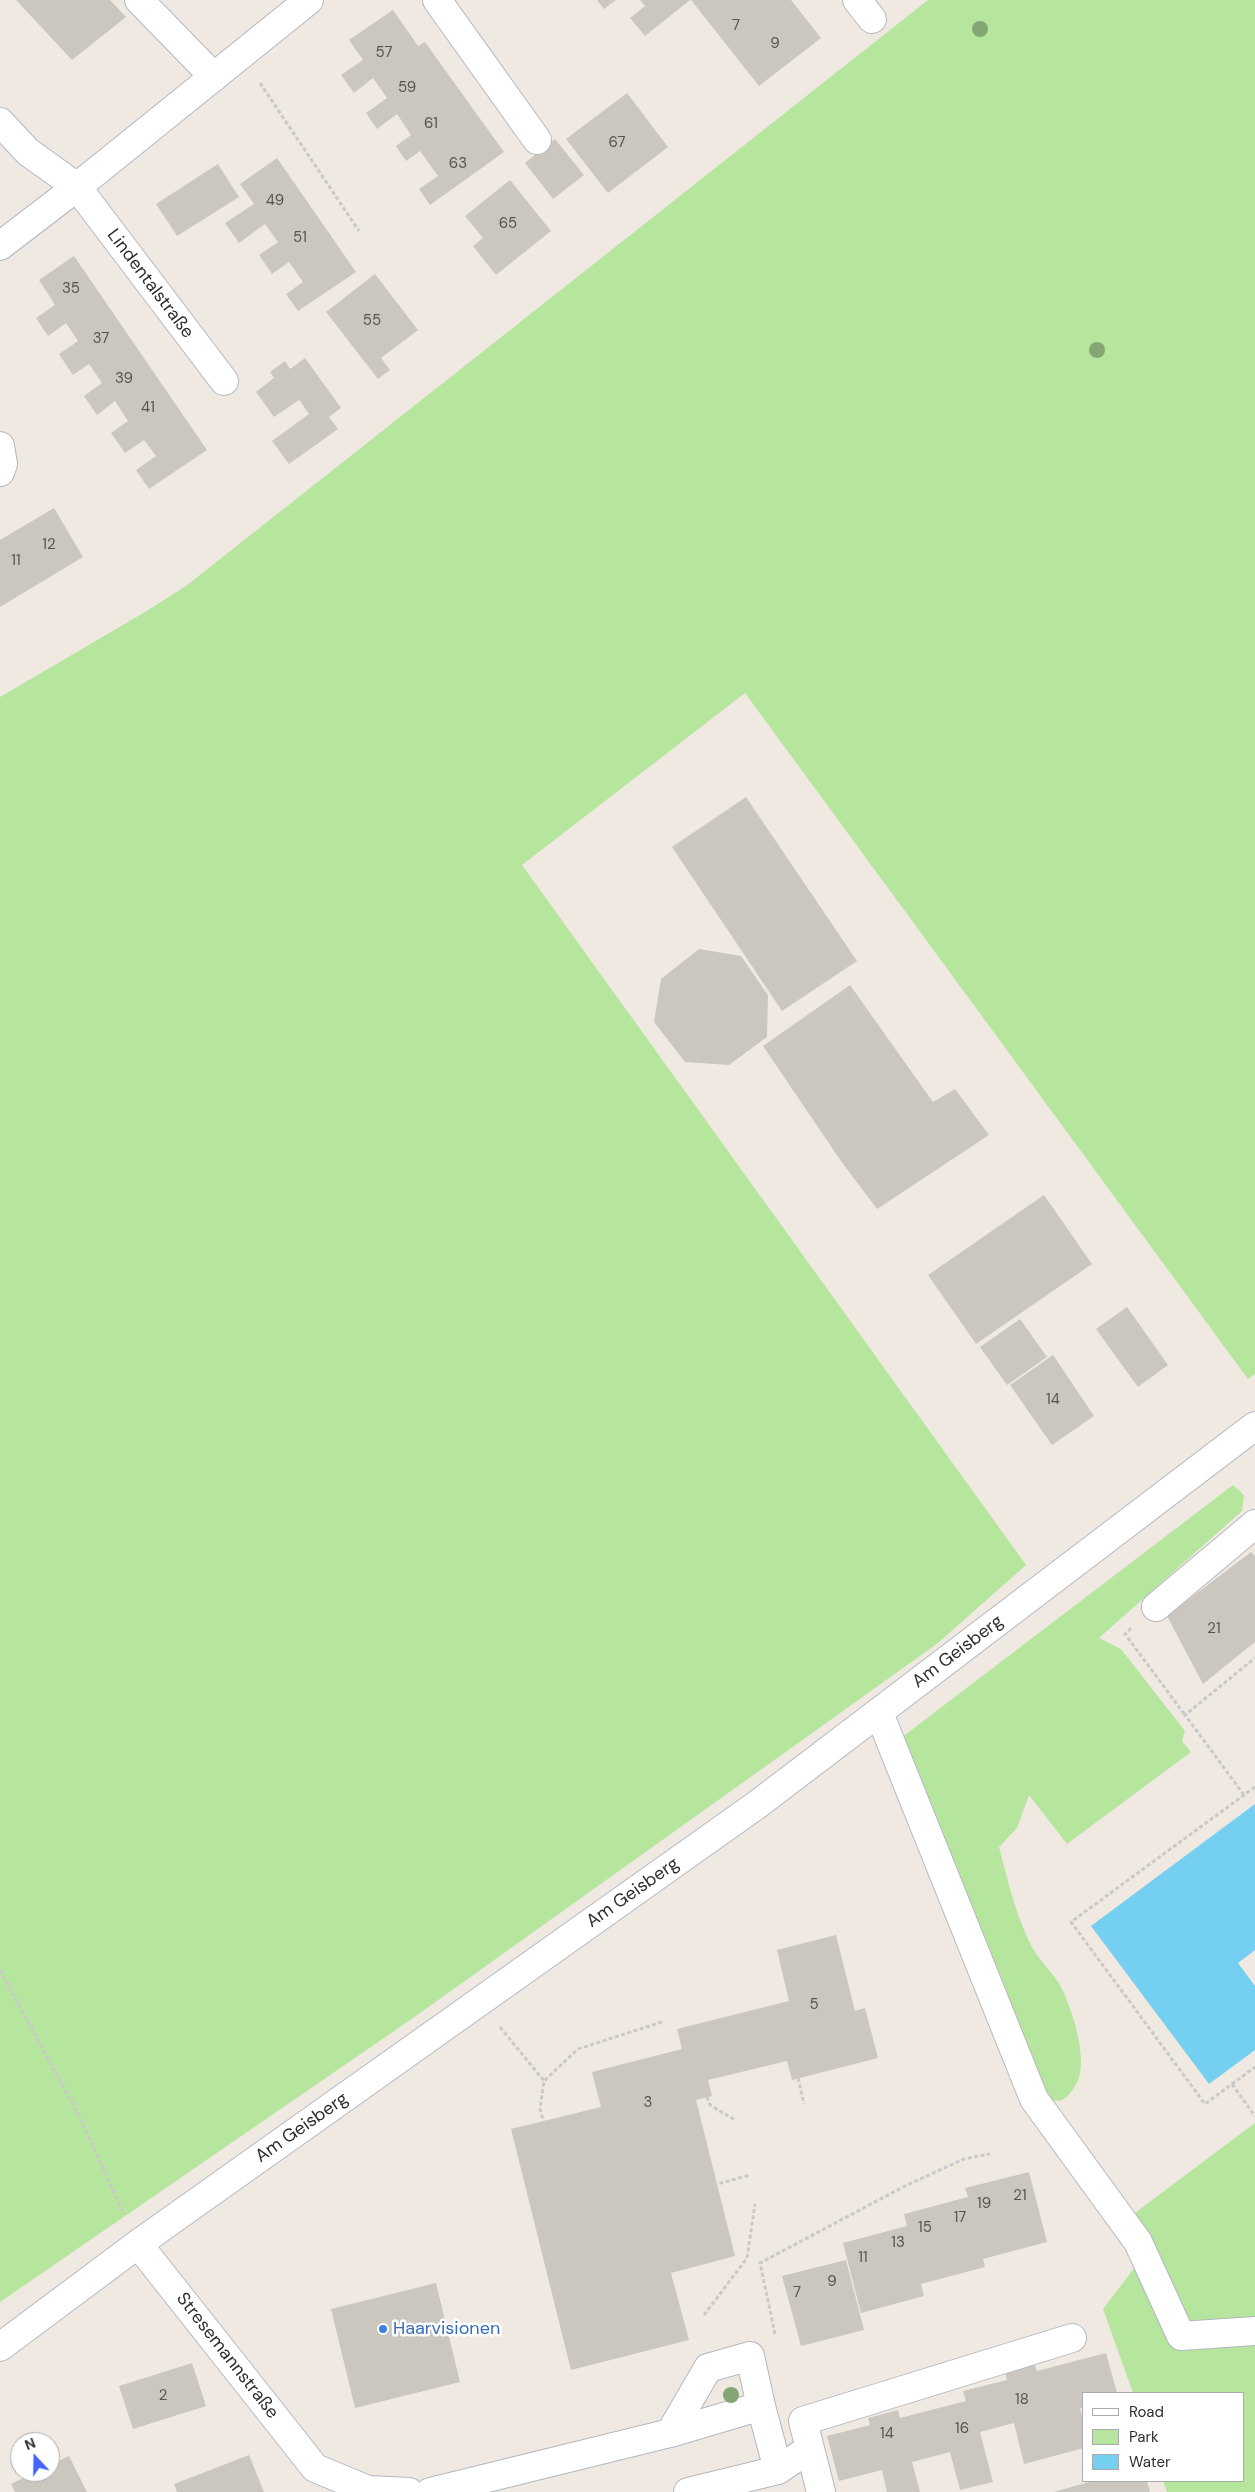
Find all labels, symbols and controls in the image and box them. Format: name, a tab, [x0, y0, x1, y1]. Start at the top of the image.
house number: 7	[732, 17, 740, 35]
house number: 9	[770, 35, 780, 53]
house number: 57	[376, 44, 392, 62]
house number: 59	[398, 79, 416, 97]
house number: 61	[424, 115, 438, 133]
house number: 67	[608, 134, 626, 152]
house number: 63	[449, 155, 467, 173]
house number: 49	[266, 192, 284, 210]
house number: 65	[499, 215, 517, 233]
street label: Lindentalstraße	[102, 225, 198, 343]
house number: 51	[293, 229, 307, 247]
house number: 35	[62, 280, 80, 298]
house number: 55	[363, 312, 381, 330]
house number: 37	[93, 330, 109, 348]
house number: 39	[115, 370, 133, 388]
house number: 41	[141, 399, 155, 417]
house number: 12	[42, 536, 56, 554]
house number: 11	[11, 552, 21, 570]
house number: 14	[1046, 1391, 1060, 1409]
street label: Am Geisberg	[908, 1611, 1008, 1693]
house number: 21	[1207, 1620, 1221, 1638]
street label: Am Geisberg	[583, 1853, 683, 1933]
house number: 5	[809, 1996, 819, 2014]
street label: Am Geisberg	[252, 2088, 352, 2168]
house number: 3	[644, 2094, 652, 2112]
house number: 21	[1013, 2187, 1027, 2205]
house number: 19	[977, 2195, 991, 2213]
house number: 17	[954, 2209, 966, 2227]
house number: 15	[918, 2219, 932, 2237]
house number: 13	[891, 2234, 905, 2252]
house number: 11	[858, 2249, 868, 2267]
house number: 9	[827, 2273, 837, 2291]
house number: 7	[793, 2284, 801, 2302]
street label: Stresemannstraße	[171, 2289, 283, 2423]
place label: Haarvisionen	[393, 2318, 500, 2340]
marker: Haarvisionen	[377, 2323, 389, 2335]
house number: 2	[159, 2387, 167, 2405]
house number: 18	[1015, 2391, 1029, 2409]
legend	[1082, 2392, 1245, 2482]
text: Road	[1129, 2402, 1164, 2422]
house number: 16	[955, 2420, 969, 2438]
house number: 14	[880, 2425, 894, 2443]
text: Park	[1129, 2427, 1159, 2447]
north arrow	[10, 2432, 60, 2482]
text: N	[22, 2434, 38, 2454]
text: Water	[1129, 2452, 1170, 2472]

